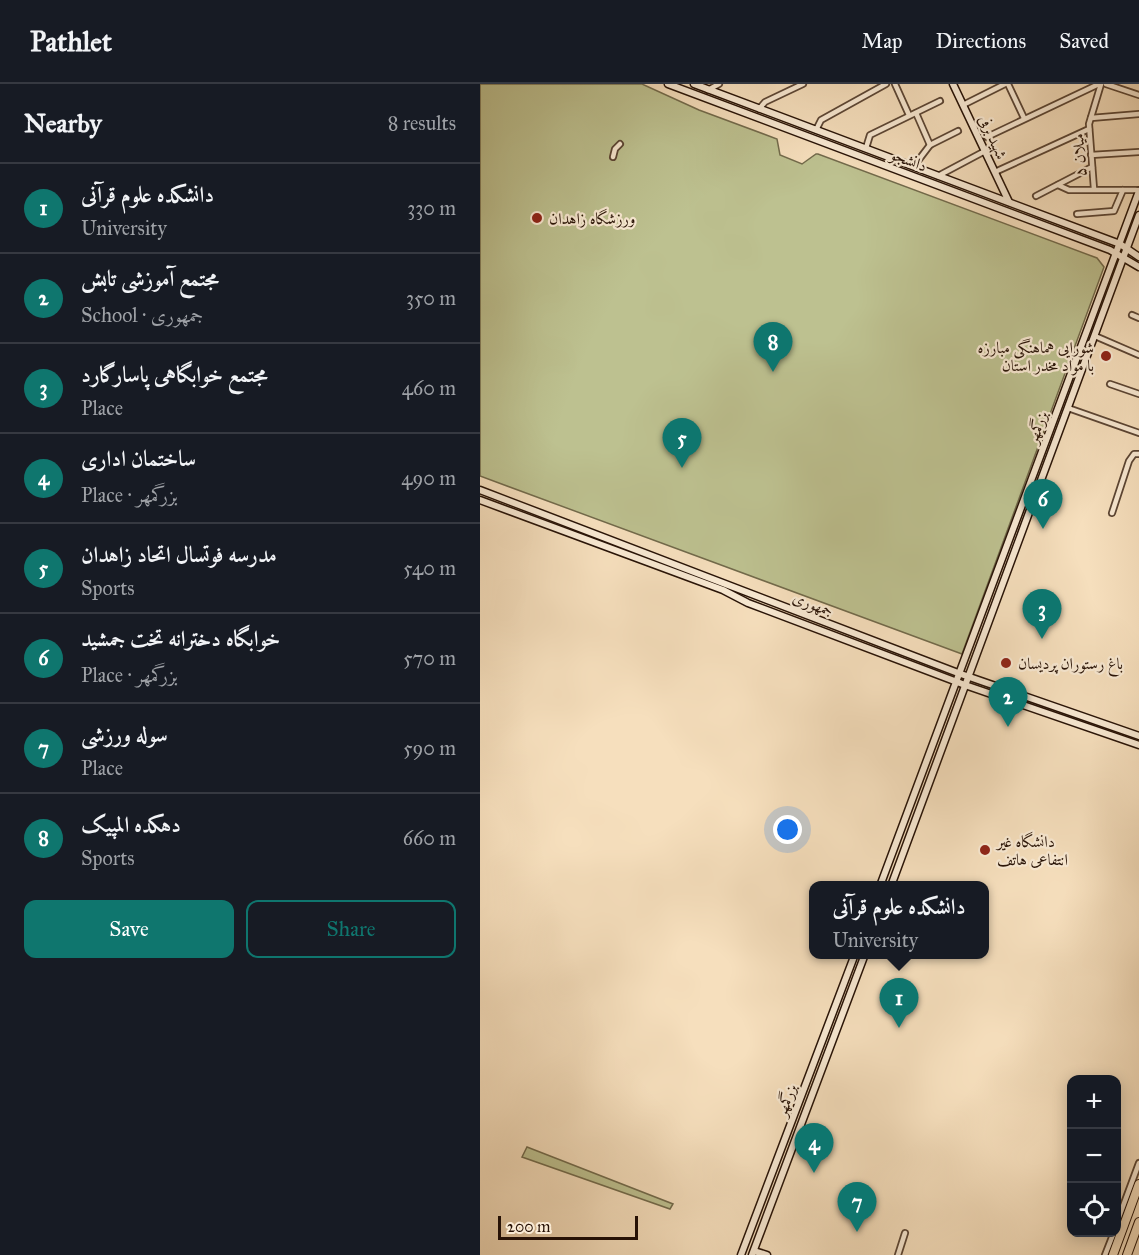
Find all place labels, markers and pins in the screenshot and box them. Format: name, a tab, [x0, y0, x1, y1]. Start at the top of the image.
place label: ورزشگاه زاهدان	[549, 208, 635, 228]
marker: ورزشگاه زاهدان	[530, 211, 544, 225]
pin: 8	[754, 322, 792, 372]
place label: شورایی هماهنگی مبارزه با مواد مخدر استان	[978, 338, 1094, 376]
marker: شورایی هماهنگی مبارزه با مواد مخدر استان	[1099, 349, 1113, 363]
pin: 5	[662, 418, 702, 468]
pin: 6	[1024, 480, 1062, 529]
pin: 3	[1022, 590, 1062, 639]
place label: باغ رستوران پردیسان	[1018, 654, 1123, 677]
marker: باغ رستوران پردیسان	[999, 656, 1013, 670]
pin: 2	[988, 678, 1028, 727]
place label: دانشگاه غیر انتفاعی هاتف	[995, 831, 1068, 869]
marker: دانشگاه غیر انتفاعی هاتف	[978, 843, 992, 857]
pin: 1	[880, 978, 918, 1028]
pin: 4	[794, 1124, 834, 1173]
pin: 7	[838, 1182, 877, 1232]

